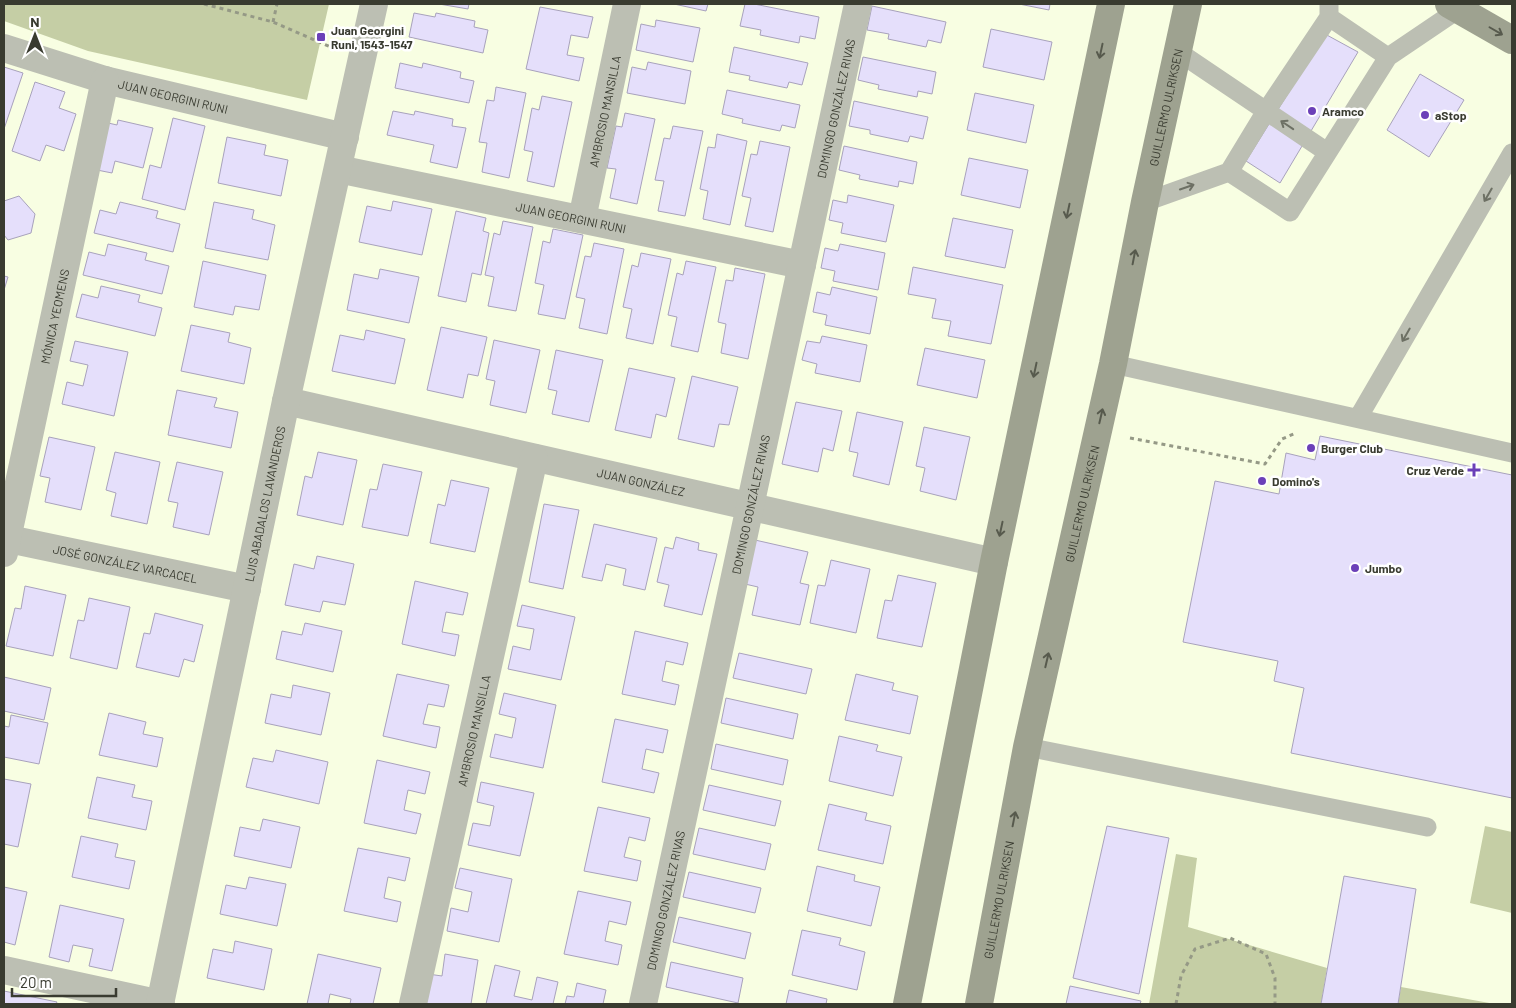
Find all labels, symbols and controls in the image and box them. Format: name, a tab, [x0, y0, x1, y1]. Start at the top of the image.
north arrow	[10, 10, 60, 60]
text: N	[30, 13, 40, 30]
place label: Juan Georgini Runi, 1543-1547	[331, 23, 413, 51]
one-way arrow	[1488, 26, 1502, 36]
marker: Juan Georgini Runi, 1543-1547	[315, 31, 327, 43]
street label: DOMINGO GONZÁLEZ RIVAS	[814, 37, 857, 179]
one-way arrow	[1096, 43, 1105, 59]
street label: GUILLERMO ULRIKSEN	[1146, 47, 1185, 167]
street label: AMBROSIO MANSILLA	[586, 54, 623, 168]
street label: JUAN GEORGINI RUNI	[117, 76, 229, 116]
place label: Aramco	[1322, 104, 1364, 118]
marker: Aramco	[1306, 105, 1318, 117]
place label: aStop	[1435, 108, 1467, 122]
marker: aStop	[1419, 109, 1431, 121]
one-way arrow	[1280, 120, 1294, 130]
one-way arrow	[1179, 182, 1194, 191]
one-way arrow	[1482, 187, 1492, 201]
street label: JUAN GEORGINI RUNI	[515, 199, 628, 235]
one-way arrow	[1063, 202, 1072, 218]
one-way arrow	[1130, 249, 1139, 265]
street label: MÓNICA YEOMENS	[38, 268, 71, 365]
one-way arrow	[1401, 328, 1411, 343]
one-way arrow	[1029, 361, 1039, 377]
one-way arrow	[1097, 408, 1106, 424]
street label: LUIS ABADALOS LAVANDEROS	[241, 425, 288, 583]
street label: DOMINGO GONZÁLEZ RIVAS	[729, 433, 772, 575]
place label: Burger Club	[1321, 441, 1383, 455]
marker: Burger Club	[1305, 442, 1317, 454]
street label: GUILLERMO ULRIKSEN	[1062, 444, 1102, 563]
place label: Cruz Verde	[1407, 463, 1464, 477]
marker: Cruz Verde	[1468, 464, 1480, 476]
street label: JUAN GONZÁLEZ	[596, 465, 686, 499]
place label: Domino's	[1272, 474, 1320, 488]
marker: Domino's	[1256, 475, 1268, 487]
one-way arrow	[996, 520, 1006, 536]
street label: JOSÉ GONZÁLEZ VARCACEL	[52, 541, 199, 585]
place label: Jumbo	[1365, 561, 1402, 575]
marker: Jumbo	[1349, 562, 1361, 574]
one-way arrow	[1043, 652, 1052, 668]
street label: AMBROSIO MANSILLA	[454, 674, 493, 788]
one-way arrow	[1010, 811, 1019, 827]
street label: DOMINGO GONZÁLEZ RIVAS	[643, 829, 687, 971]
street label: GUILLERMO ULRIKSEN	[981, 840, 1016, 960]
scale bar	[12, 966, 116, 998]
text: 20 m	[20, 973, 52, 991]

